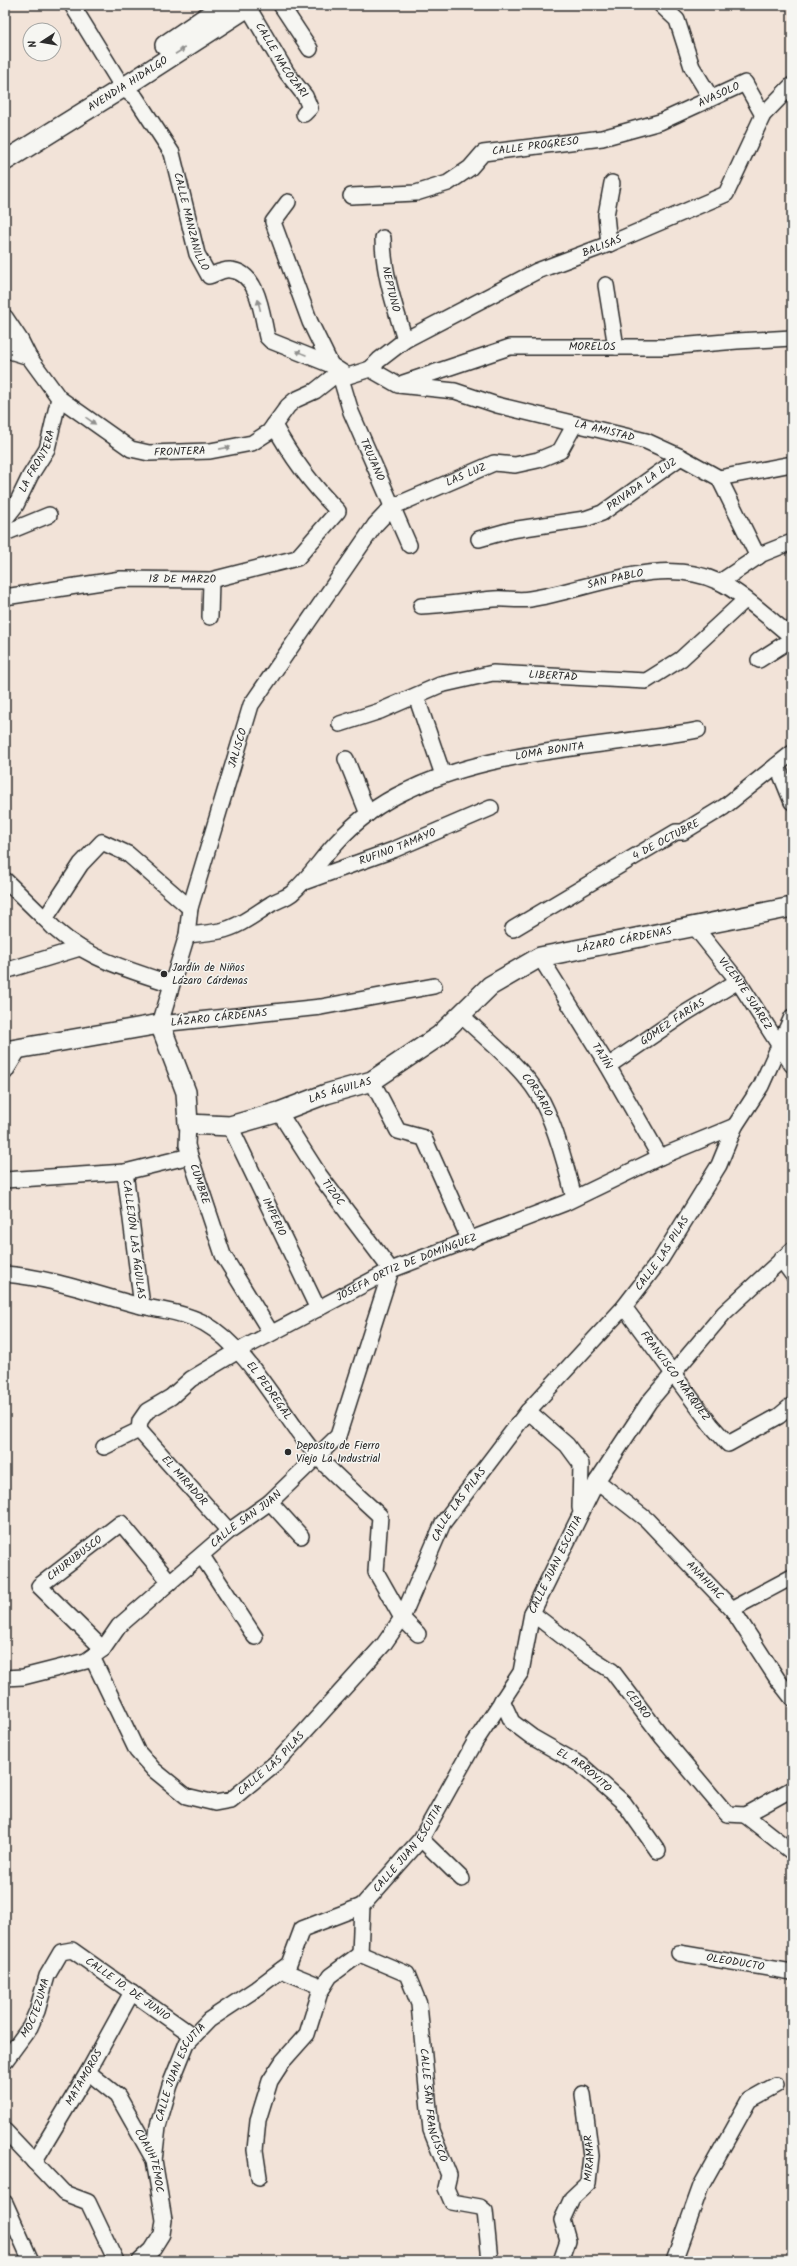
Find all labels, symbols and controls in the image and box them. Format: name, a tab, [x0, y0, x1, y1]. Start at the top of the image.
street label: CALLE NACOZARI	[250, 19, 313, 102]
north arrow	[22, 22, 62, 62]
text: N	[24, 39, 43, 49]
one-way arrow	[175, 47, 185, 55]
street label: AVENDIA HIDALGO	[84, 52, 172, 116]
street label: AVASOLO	[695, 77, 743, 112]
street label: CALLE PROGRESO	[491, 132, 580, 161]
street label: CALLE MANZANILLO	[168, 171, 214, 275]
street label: BALISAS	[579, 230, 625, 262]
street label: NEPTUNO	[377, 265, 405, 315]
one-way arrow	[256, 299, 262, 311]
street label: MORELOS	[569, 338, 616, 356]
one-way arrow	[295, 350, 307, 356]
street label: LA AMISTAD	[573, 415, 637, 447]
one-way arrow	[85, 417, 96, 425]
street label: LA FRONTERA	[14, 428, 60, 496]
street label: TRUJANO	[355, 436, 389, 484]
street label: FRONTERA	[154, 442, 206, 462]
one-way arrow	[219, 445, 231, 451]
street label: PRIVADA LA LUZ	[603, 453, 681, 516]
street label: LAS LUZ	[443, 458, 489, 492]
street label: SAN PABLO	[585, 564, 645, 594]
street label: 18 DE MARZO	[149, 570, 219, 589]
street label: LIBERTAD	[528, 666, 578, 686]
street label: JALISCO	[224, 726, 253, 770]
street label: LOMA BONITA	[514, 737, 586, 766]
street label: 4 DE OCTUBRE	[629, 814, 703, 865]
street label: RUFINO TAMAYO	[357, 823, 439, 870]
street label: LÁZARO CÁRDENAS	[575, 922, 674, 959]
street label: VICENTE SUÁREZ	[713, 953, 777, 1034]
place label: Jardín de Niños Lázaro Cárdenas	[172, 959, 248, 990]
marker: Jardín de Niños Lázaro Cárdenas	[159, 969, 169, 979]
street label: GÓMEZ FARÍAS	[636, 994, 709, 1050]
street label: LÁZARO CÁRDENAS	[170, 1004, 268, 1032]
street label: TAJÍN	[587, 1039, 617, 1074]
street label: CORSARIO	[517, 1069, 557, 1120]
street label: LAS ÁGUILAS	[306, 1073, 374, 1109]
street label: CUMBRE	[184, 1161, 215, 1207]
street label: TIZOC	[317, 1176, 349, 1210]
street label: CALLEJÓN LAS ÁGUILAS	[117, 1179, 150, 1301]
street label: IMPERIO	[257, 1195, 291, 1240]
street label: CALLE LAS PILAS	[630, 1213, 694, 1295]
street label: JOSEFA ORTIZ DE DOMÍNGUEZ	[333, 1229, 480, 1307]
street label: FRANCISCO MÁRQUEZ	[636, 1327, 715, 1425]
street label: EL PEDREGAL	[241, 1357, 296, 1424]
place label: Deposito de Fierro Viejo La Industrial	[296, 1437, 381, 1468]
marker: Deposito de Fierro Viejo La Industrial	[283, 1447, 293, 1457]
street label: EL MIRADOR	[157, 1451, 212, 1510]
street label: CALLE LAS PILAS	[427, 1464, 491, 1545]
street label: CALLE SAN JUAN	[206, 1486, 287, 1552]
street label: CALLE JUAN ESCUTIA	[524, 1512, 588, 1617]
street label: CHURUBUSCO	[43, 1531, 107, 1586]
street label: ANAHUAC	[682, 1557, 728, 1604]
street label: CEDRO	[620, 1686, 655, 1723]
street label: CALLE LAS PILAS	[233, 1728, 309, 1800]
street label: EL ARROYITO	[553, 1744, 616, 1797]
street label: CALLE JUAN ESCUTIA	[368, 1801, 448, 1897]
street label: OLEODUCTO	[705, 1949, 766, 1976]
street label: CALLE 1O. DE JUNIO	[81, 1953, 174, 2026]
street label: MOCTEZUMA	[16, 1976, 55, 2042]
street label: CALLE JUAN ESCUTIA	[151, 2019, 211, 2124]
street label: MATAMOROS	[61, 2046, 108, 2109]
street label: CALLE SAN FRANCISCO	[414, 2047, 452, 2165]
street label: CUAUHTÉMOC	[129, 2125, 168, 2195]
street label: MIRAMAR	[579, 2133, 600, 2183]

